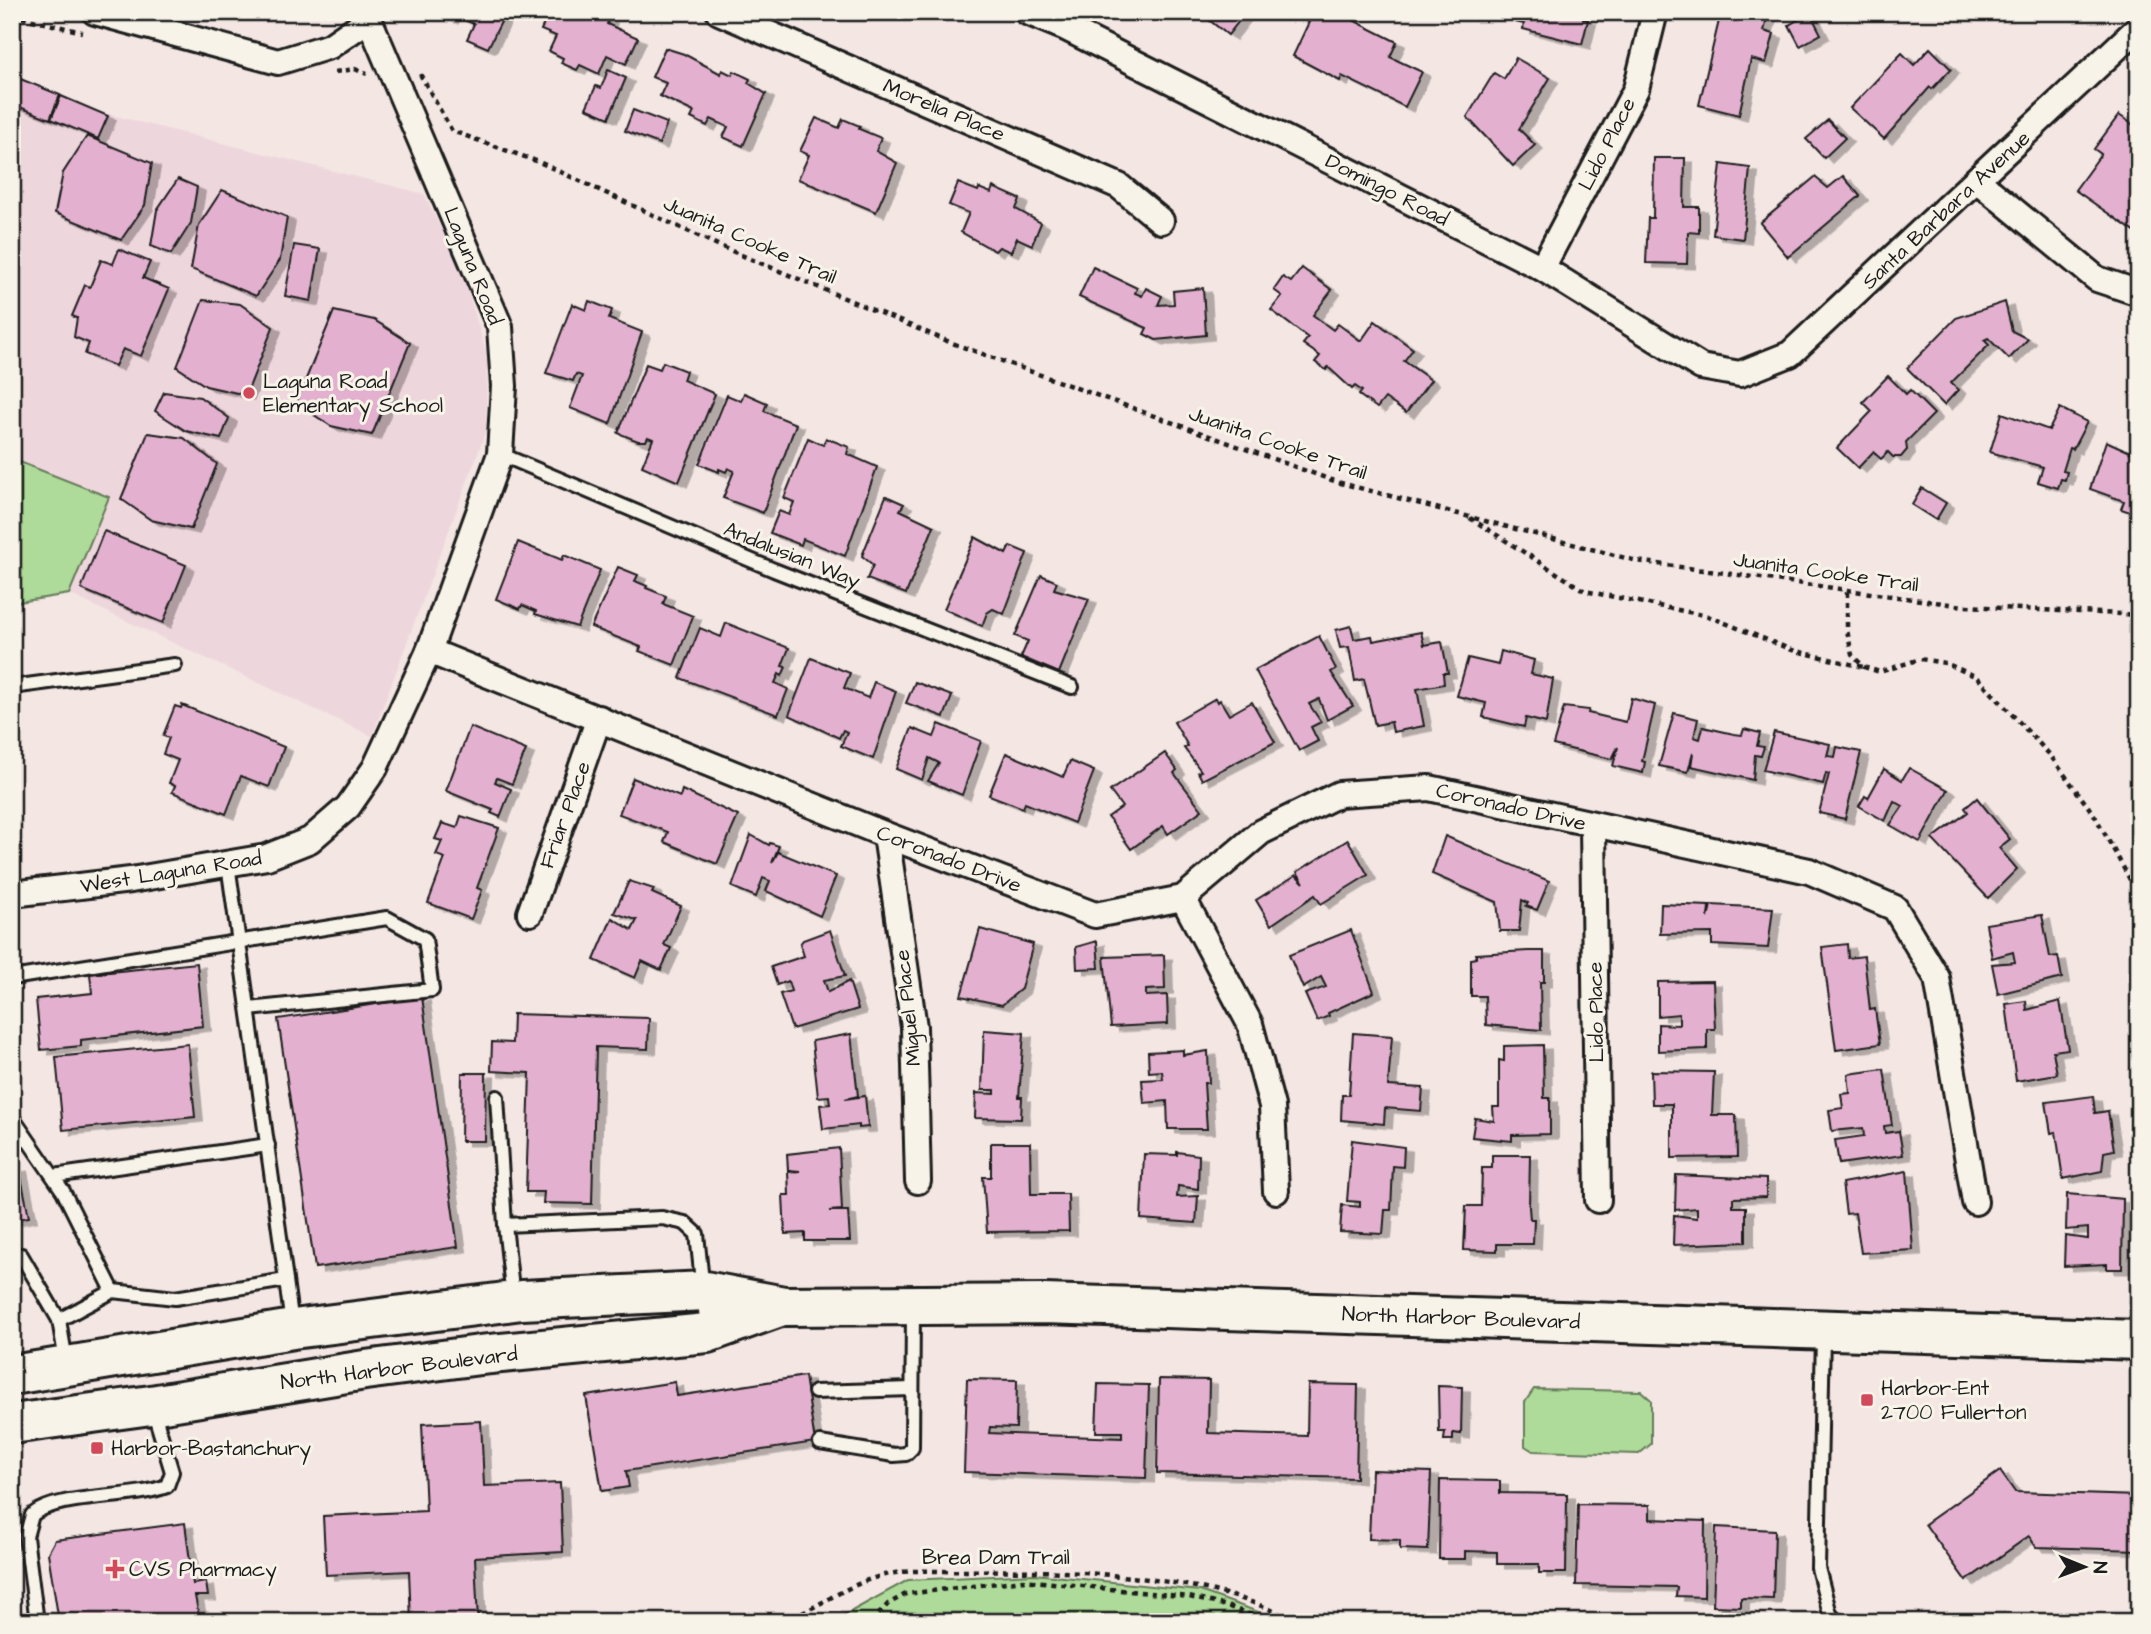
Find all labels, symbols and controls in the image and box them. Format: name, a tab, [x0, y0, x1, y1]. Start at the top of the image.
street label: Morelia Place	[879, 71, 1009, 149]
street label: Lido Place	[1571, 93, 1643, 195]
street label: Santa Barbara Avenue	[1855, 124, 2037, 296]
street label: Domingo Road	[1319, 146, 1454, 235]
street label: Juanita Cooke Trail	[659, 189, 841, 291]
street label: Laguna Road	[434, 203, 510, 330]
place label: Laguna Road Elementary School	[263, 367, 443, 422]
marker: Laguna Road Elementary School	[241, 385, 257, 401]
street label: Juanita Cooke Trail	[1185, 399, 1371, 487]
street label: Andalusian Way	[719, 514, 865, 598]
street label: Juanita Cooke Trail	[1732, 545, 1920, 599]
street label: Friar Place	[532, 757, 598, 873]
street label: Coronado Drive	[1433, 776, 1589, 838]
street label: Coronado Drive	[872, 818, 1026, 900]
street label: West Laguna Road	[78, 843, 264, 903]
street label: Miguel Place	[887, 948, 931, 1068]
street label: Lido Place	[1581, 961, 1611, 1063]
street label: North Harbor Boulevard	[1341, 1299, 1581, 1337]
street label: North Harbor Boulevard	[279, 1339, 519, 1397]
place label: Harbor-Ent 2700 Fullerton	[1881, 1374, 2026, 1427]
marker: Harbor-Ent 2700 Fullerton	[1859, 1392, 1875, 1408]
place label: Harbor-Bastanchury	[111, 1434, 311, 1465]
marker: Harbor-Bastanchury	[89, 1440, 105, 1456]
north arrow	[2050, 1532, 2120, 1602]
street label: Brea Dam Trail	[922, 1543, 1070, 1572]
place label: CVS Pharmacy	[129, 1555, 277, 1586]
marker: CVS Pharmacy	[107, 1561, 123, 1577]
text: N	[2086, 1561, 2113, 1574]

